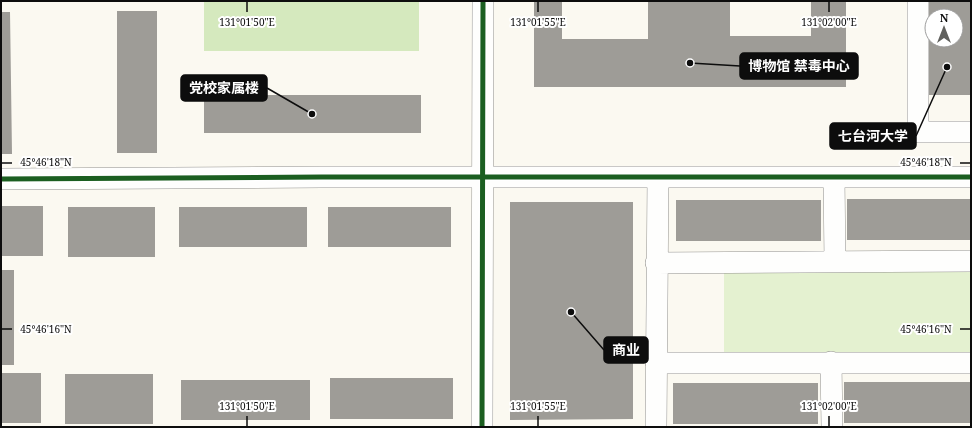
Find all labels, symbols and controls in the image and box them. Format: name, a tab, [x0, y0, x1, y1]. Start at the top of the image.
north arrow	[924, 8, 964, 48]
text: N	[940, 10, 949, 25]
text: 131°01'50"E	[219, 15, 275, 29]
text: 131°01'55"E	[510, 15, 566, 29]
text: 131°02'00"E	[801, 15, 857, 29]
callout: 博物馆 禁毒中心	[740, 53, 858, 79]
text: 博物馆 禁毒中心	[748, 56, 850, 75]
callout: 党校家属楼	[181, 75, 267, 101]
text: 党校家属楼	[189, 78, 259, 97]
callout: 七台河大学	[830, 123, 916, 149]
text: 七台河大学	[838, 126, 908, 145]
text: 45°46'18"N	[20, 155, 72, 169]
text: 45°46'18"N	[900, 155, 952, 169]
text: 45°46'16"N	[20, 322, 72, 336]
text: 45°46'16"N	[900, 322, 952, 336]
callout: 商业	[604, 337, 648, 363]
text: 商业	[612, 340, 640, 359]
text: 131°01'50"E	[219, 399, 275, 413]
text: 131°01'55"E	[510, 399, 566, 413]
text: 131°02'00"E	[801, 399, 857, 413]

